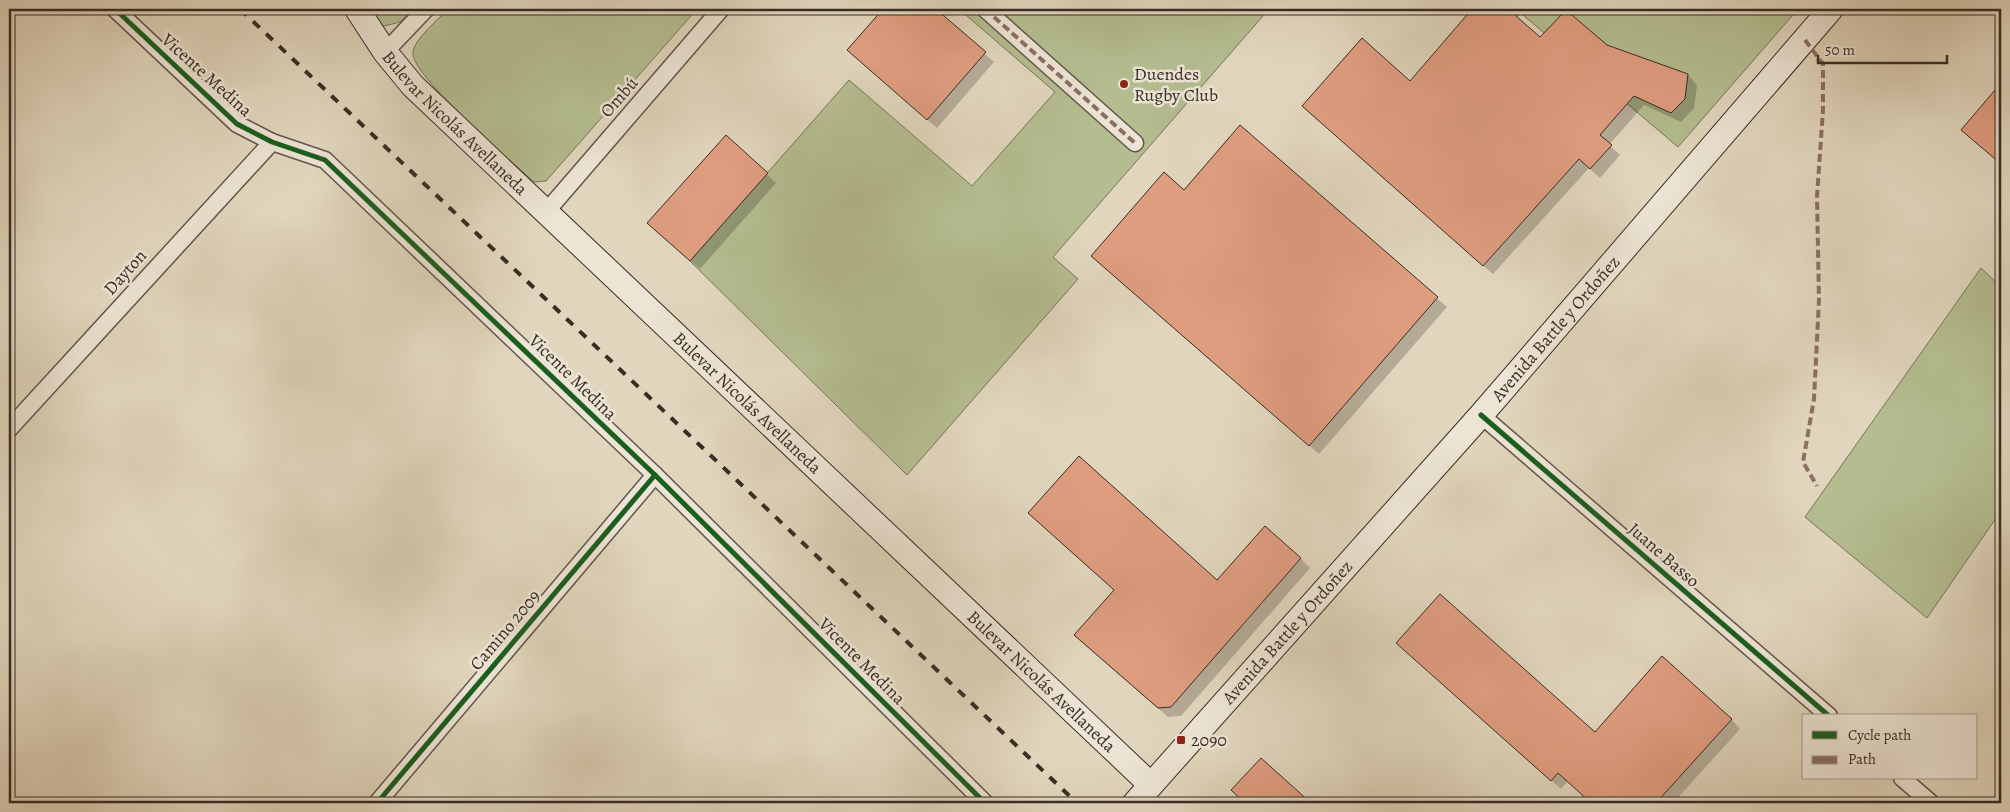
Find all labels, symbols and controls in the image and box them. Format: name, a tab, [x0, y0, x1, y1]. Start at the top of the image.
street label: Vicente Medina	[156, 27, 258, 123]
scale bar	[1818, 32, 1946, 64]
text: 50 m	[1825, 40, 1855, 60]
street label: Bulevar Nicolás Avellaneda	[377, 45, 533, 201]
place label: Duendes Rugby Club	[1134, 62, 1218, 107]
street label: Ombú	[595, 71, 643, 122]
marker: Duendes Rugby Club	[1118, 78, 1130, 90]
street label: Dayton	[98, 244, 152, 300]
street label: Avenida Battle y Ordoñez	[1485, 250, 1625, 407]
street label: Bulevar Nicolás Avellaneda	[668, 326, 828, 479]
street label: Vicente Medina	[523, 328, 623, 426]
street label: Juane Basso	[1623, 517, 1705, 593]
street label: Avenida Battle y Ordoñez	[1216, 555, 1358, 710]
street label: Camino 2009	[464, 585, 546, 675]
street label: Bulevar Nicolás Avellaneda	[962, 605, 1122, 758]
street label: Vicente Medina	[812, 611, 911, 710]
legend	[1802, 714, 1978, 780]
text: Cycle path	[1848, 725, 1911, 745]
place label: 2090	[1191, 728, 1227, 752]
marker: 2090	[1175, 734, 1187, 746]
text: Path	[1848, 749, 1876, 769]

